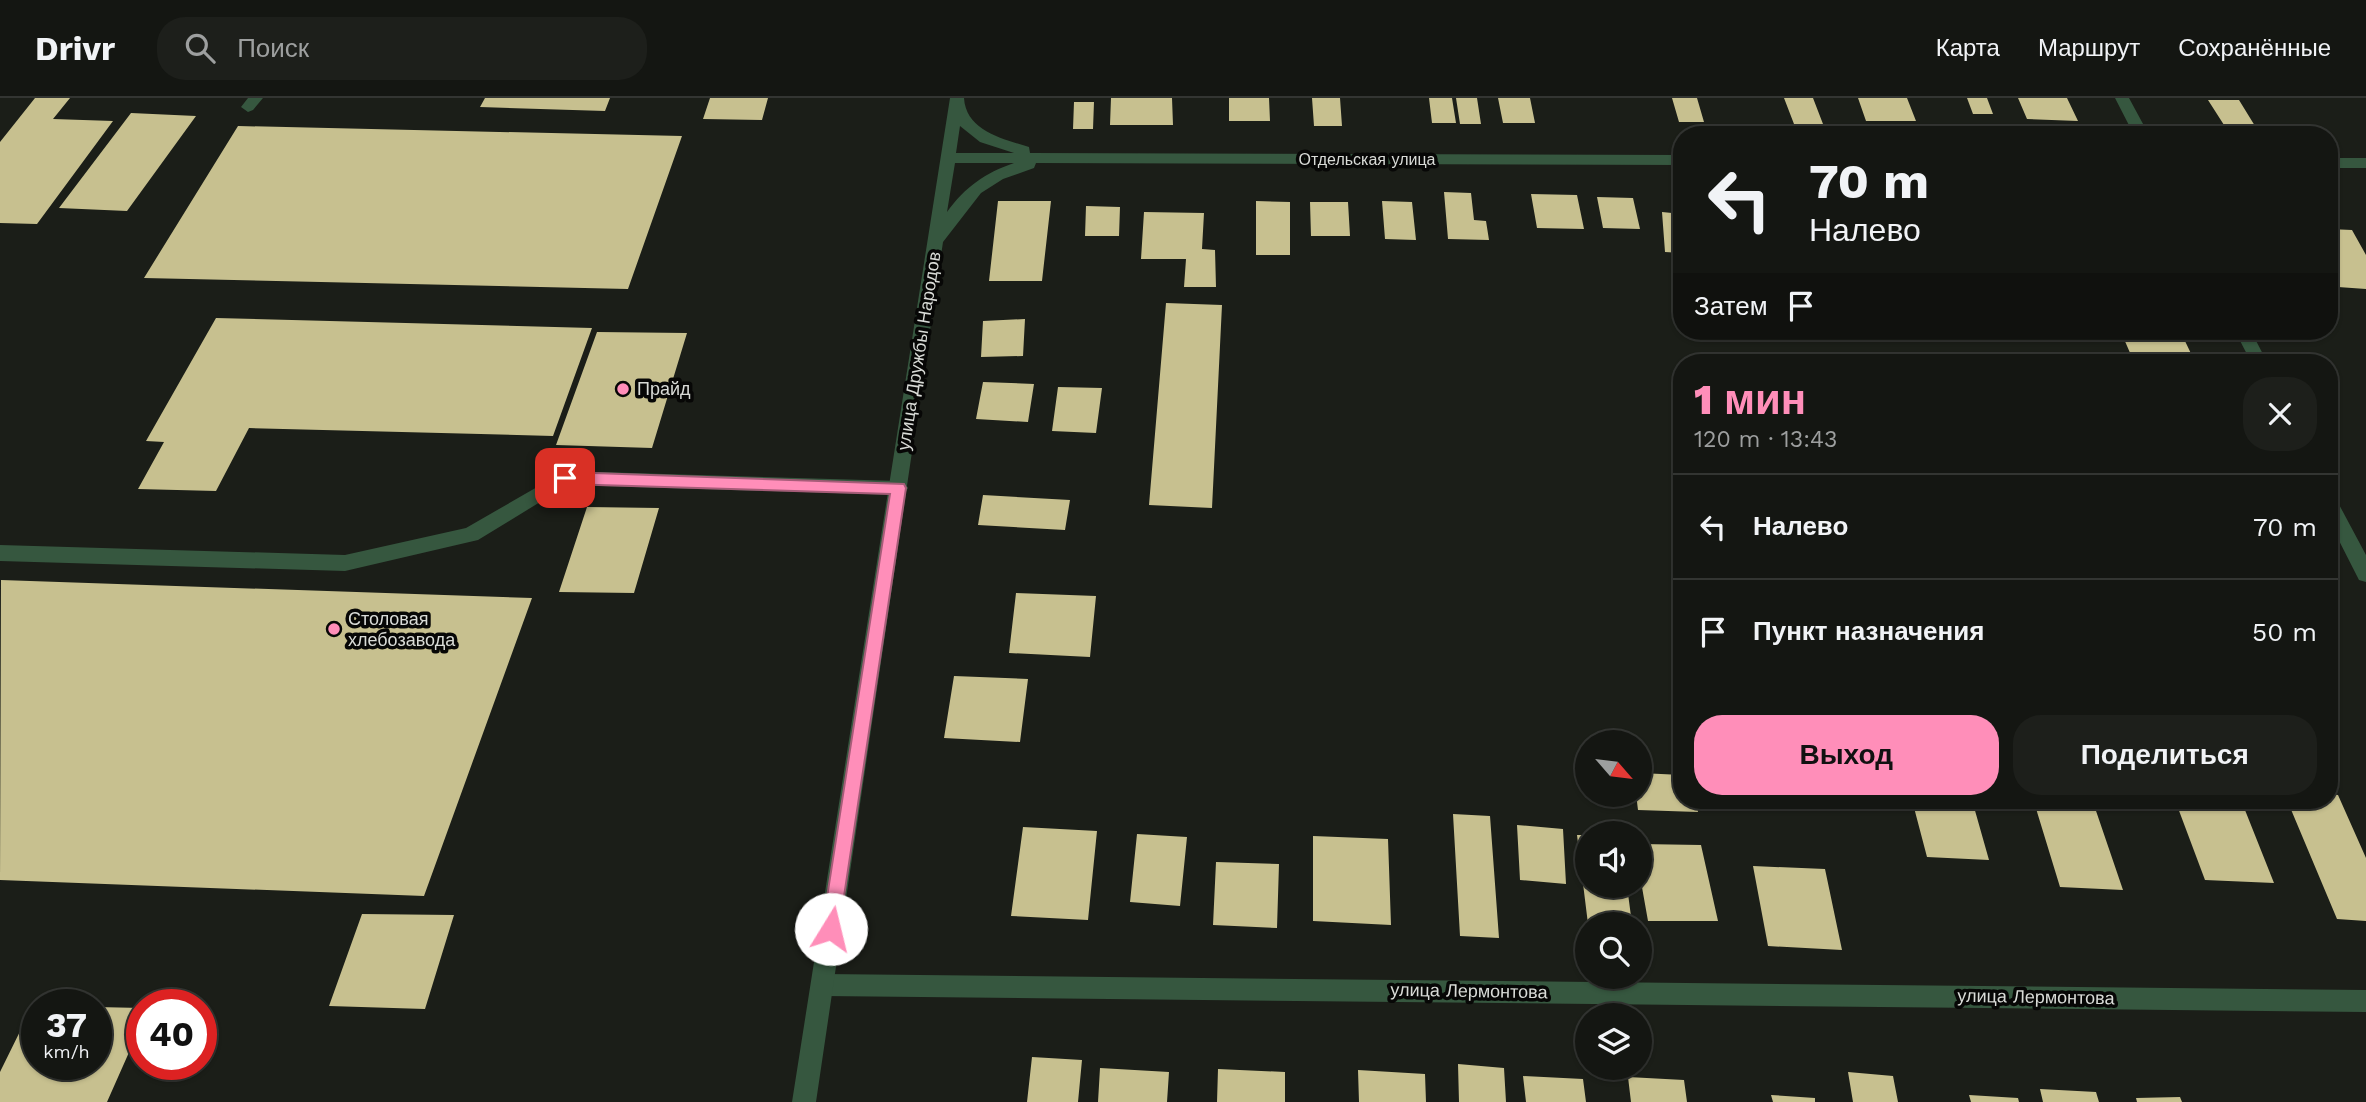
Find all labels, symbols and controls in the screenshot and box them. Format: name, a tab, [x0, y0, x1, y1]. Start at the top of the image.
search box	[157, 17, 647, 80]
text: Drivr	[35, 29, 115, 68]
icon: search	[181, 29, 219, 67]
text: Поиск	[237, 33, 309, 63]
text: Карта	[1936, 34, 2000, 62]
text: Маршрут	[2038, 34, 2140, 62]
text: Сохранённые	[2178, 34, 2331, 62]
street label: Отдельская улица	[1299, 150, 1436, 169]
text: 70 m	[1809, 152, 1929, 210]
icon: left	[1694, 154, 1785, 245]
text: Налево	[1809, 211, 1921, 249]
street label: улица Дружбы Народов	[892, 250, 945, 452]
icon: arrive	[1782, 287, 1820, 325]
text: Затем	[1694, 291, 1768, 321]
text: 1 мин	[1694, 375, 1806, 424]
button: close	[2243, 377, 2317, 451]
place label: Прайд	[637, 378, 691, 399]
marker: Прайд	[615, 381, 631, 397]
text: 120 m · 13:43	[1694, 426, 1838, 453]
pin	[535, 448, 595, 508]
icon: arrive	[546, 459, 584, 497]
icon: left	[1694, 508, 1732, 546]
text: Налево	[1753, 511, 1848, 541]
text: 70 m	[2253, 512, 2317, 542]
place label: Столовая хлебозавода	[348, 608, 456, 650]
icon: arrive	[1694, 613, 1732, 651]
text: Пункт назначения	[1753, 616, 1984, 646]
text: 50 m	[2252, 617, 2317, 647]
marker: Столовая хлебозавода	[326, 621, 342, 637]
button: Выход	[1694, 715, 1999, 795]
button: Поделиться	[2013, 715, 2317, 795]
north arrow	[1575, 730, 1652, 807]
map controls	[1575, 730, 1652, 1080]
button: sound	[1575, 821, 1652, 898]
position arrow	[794, 892, 868, 966]
button: search	[1575, 912, 1652, 989]
street label: улица Лермонтова	[1390, 979, 1549, 1002]
street label: улица Лермонтова	[1957, 985, 2116, 1008]
speed limit sign: 40	[126, 989, 217, 1080]
button: layers	[1575, 1003, 1652, 1080]
text: 37	[46, 1004, 87, 1046]
text: km/h	[43, 1041, 90, 1062]

